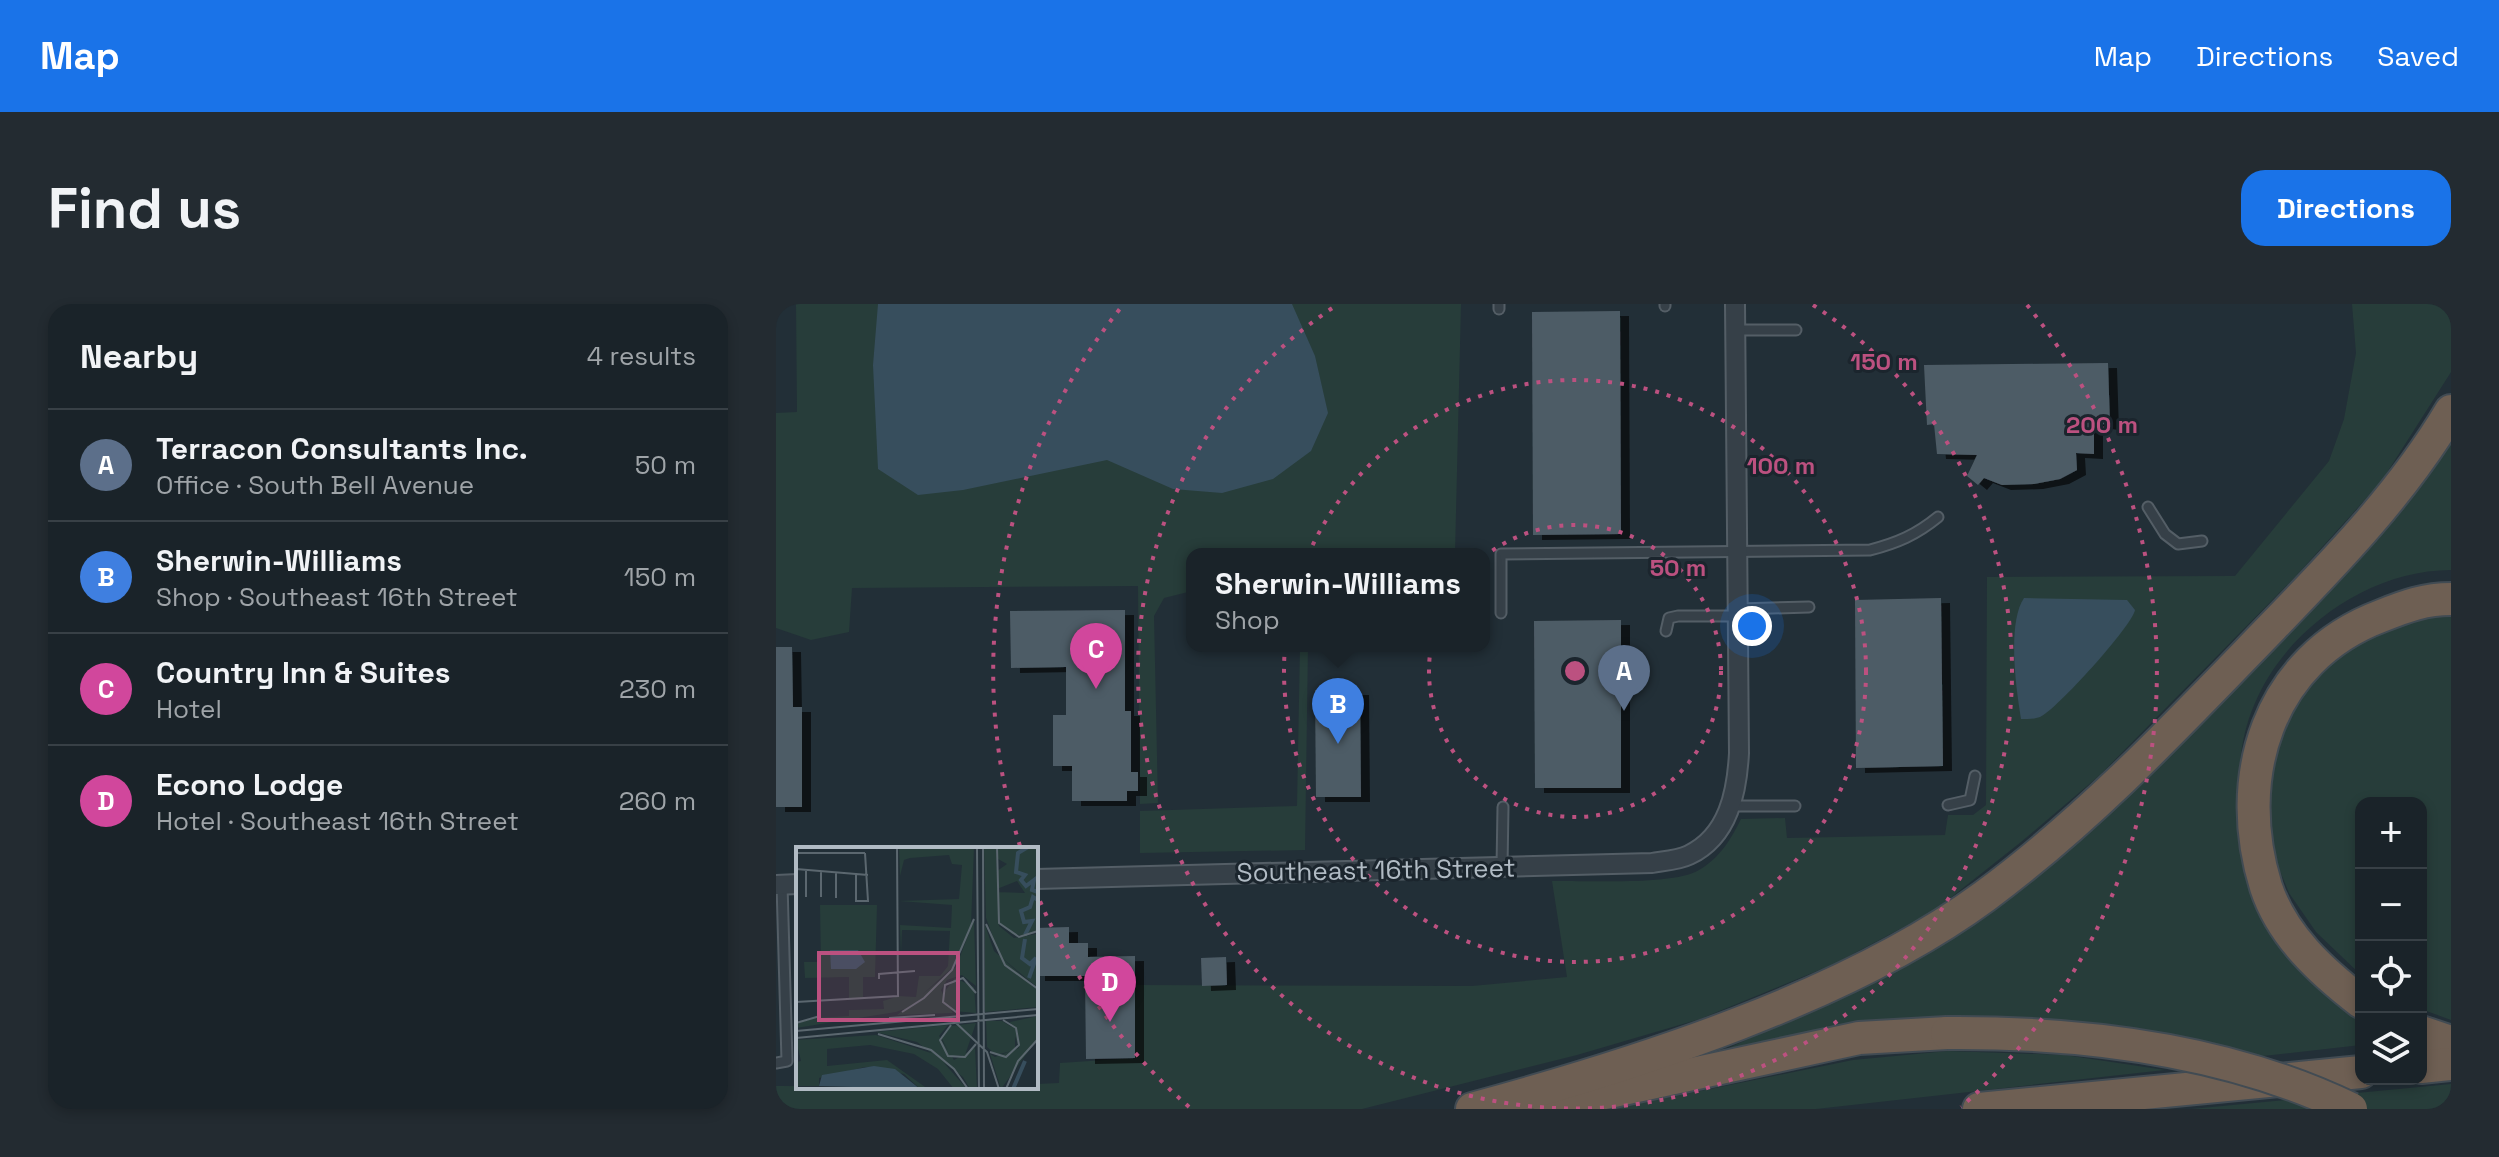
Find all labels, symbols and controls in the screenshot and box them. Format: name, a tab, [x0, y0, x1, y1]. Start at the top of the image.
text: Map	[40, 32, 120, 80]
text: Map	[2094, 38, 2152, 74]
text: Directions	[2196, 38, 2333, 74]
text: Saved	[2377, 38, 2459, 74]
button: Directions	[2241, 170, 2451, 246]
text: Find us	[48, 173, 241, 244]
text: Nearby	[80, 335, 198, 378]
text: 4 results	[587, 339, 696, 373]
text: 150 m	[1850, 346, 1918, 377]
text: 200 m	[2066, 409, 2138, 440]
text: Terracon Consultants Inc.	[156, 429, 528, 468]
text: A	[98, 448, 114, 482]
text: 50 m	[635, 448, 696, 482]
text: 100 m	[1747, 450, 1815, 481]
text: Office · South Bell Avenue	[156, 468, 474, 502]
text: Sherwin-Williams	[156, 541, 402, 580]
popup	[1186, 548, 1490, 652]
text: 50 m	[1650, 552, 1706, 583]
text: B	[97, 560, 115, 594]
text: 150 m	[624, 560, 696, 594]
text: Sherwin-Williams	[1215, 564, 1461, 603]
text: Shop · Southeast 16th Street	[156, 580, 518, 614]
text: Shop	[1215, 603, 1280, 637]
your location	[1732, 606, 1772, 646]
pin: C	[1070, 623, 1122, 689]
pin: A	[1598, 645, 1650, 711]
text: Country Inn & Suites	[156, 653, 451, 692]
centre of rings	[1561, 657, 1589, 685]
text: C	[98, 672, 114, 706]
text: 230 m	[619, 672, 696, 706]
pin: B	[1312, 678, 1364, 744]
text: Hotel	[156, 692, 222, 726]
text: Econo Lodge	[156, 765, 343, 804]
text: D	[97, 784, 115, 818]
text: 260 m	[619, 784, 696, 818]
map controls	[2355, 797, 2427, 1085]
button: +	[2355, 797, 2427, 869]
text: Hotel · Southeast 16th Street	[156, 804, 519, 838]
inset map	[796, 847, 1038, 1089]
street label: Southeast 16th Street	[1236, 851, 1516, 889]
button: −	[2355, 869, 2427, 941]
button: locate	[2355, 941, 2427, 1013]
pin: D	[1084, 956, 1136, 1022]
button: layers	[2355, 1013, 2427, 1085]

